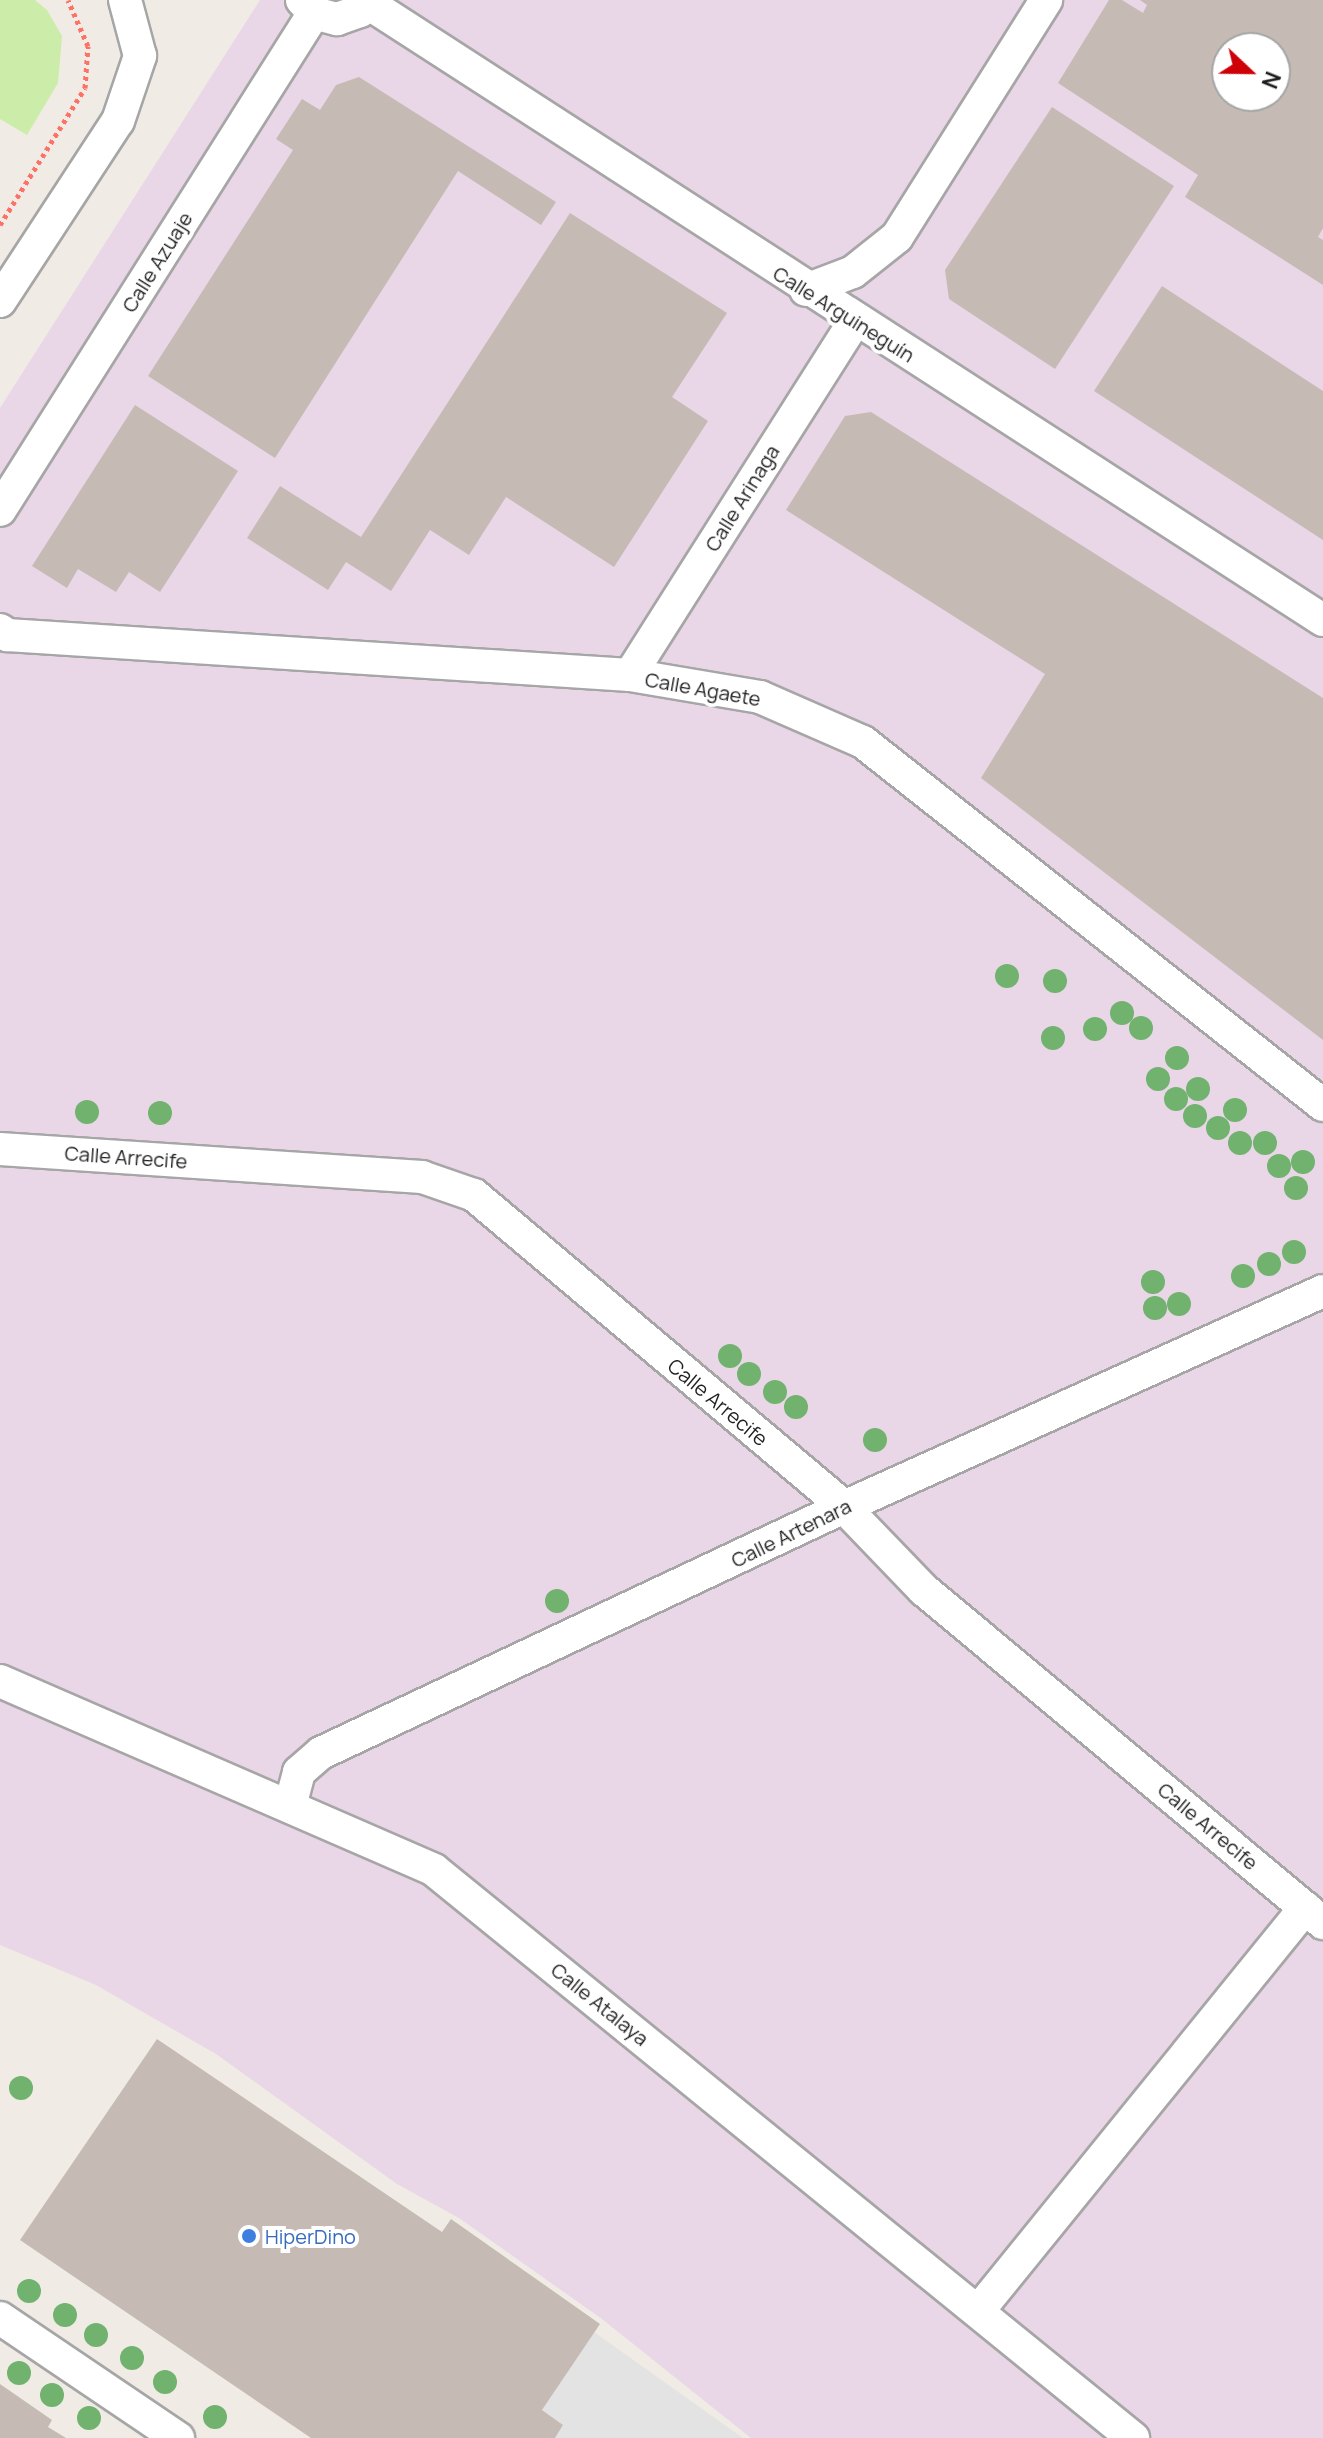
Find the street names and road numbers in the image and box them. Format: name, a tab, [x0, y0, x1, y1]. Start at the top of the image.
street label: Calle Azuaje	[117, 208, 197, 316]
street label: Calle Arguineguín	[769, 261, 919, 367]
street label: Calle Arinaga	[700, 440, 784, 556]
street label: Calle Agaete	[643, 667, 763, 711]
street label: Calle Arrecife	[64, 1141, 188, 1173]
street label: Calle Arrecife	[663, 1353, 773, 1451]
street label: Calle Artenara	[727, 1494, 855, 1572]
street label: Calle Arrecife	[1153, 1777, 1263, 1875]
street label: Calle Atalaya	[546, 1957, 654, 2051]

